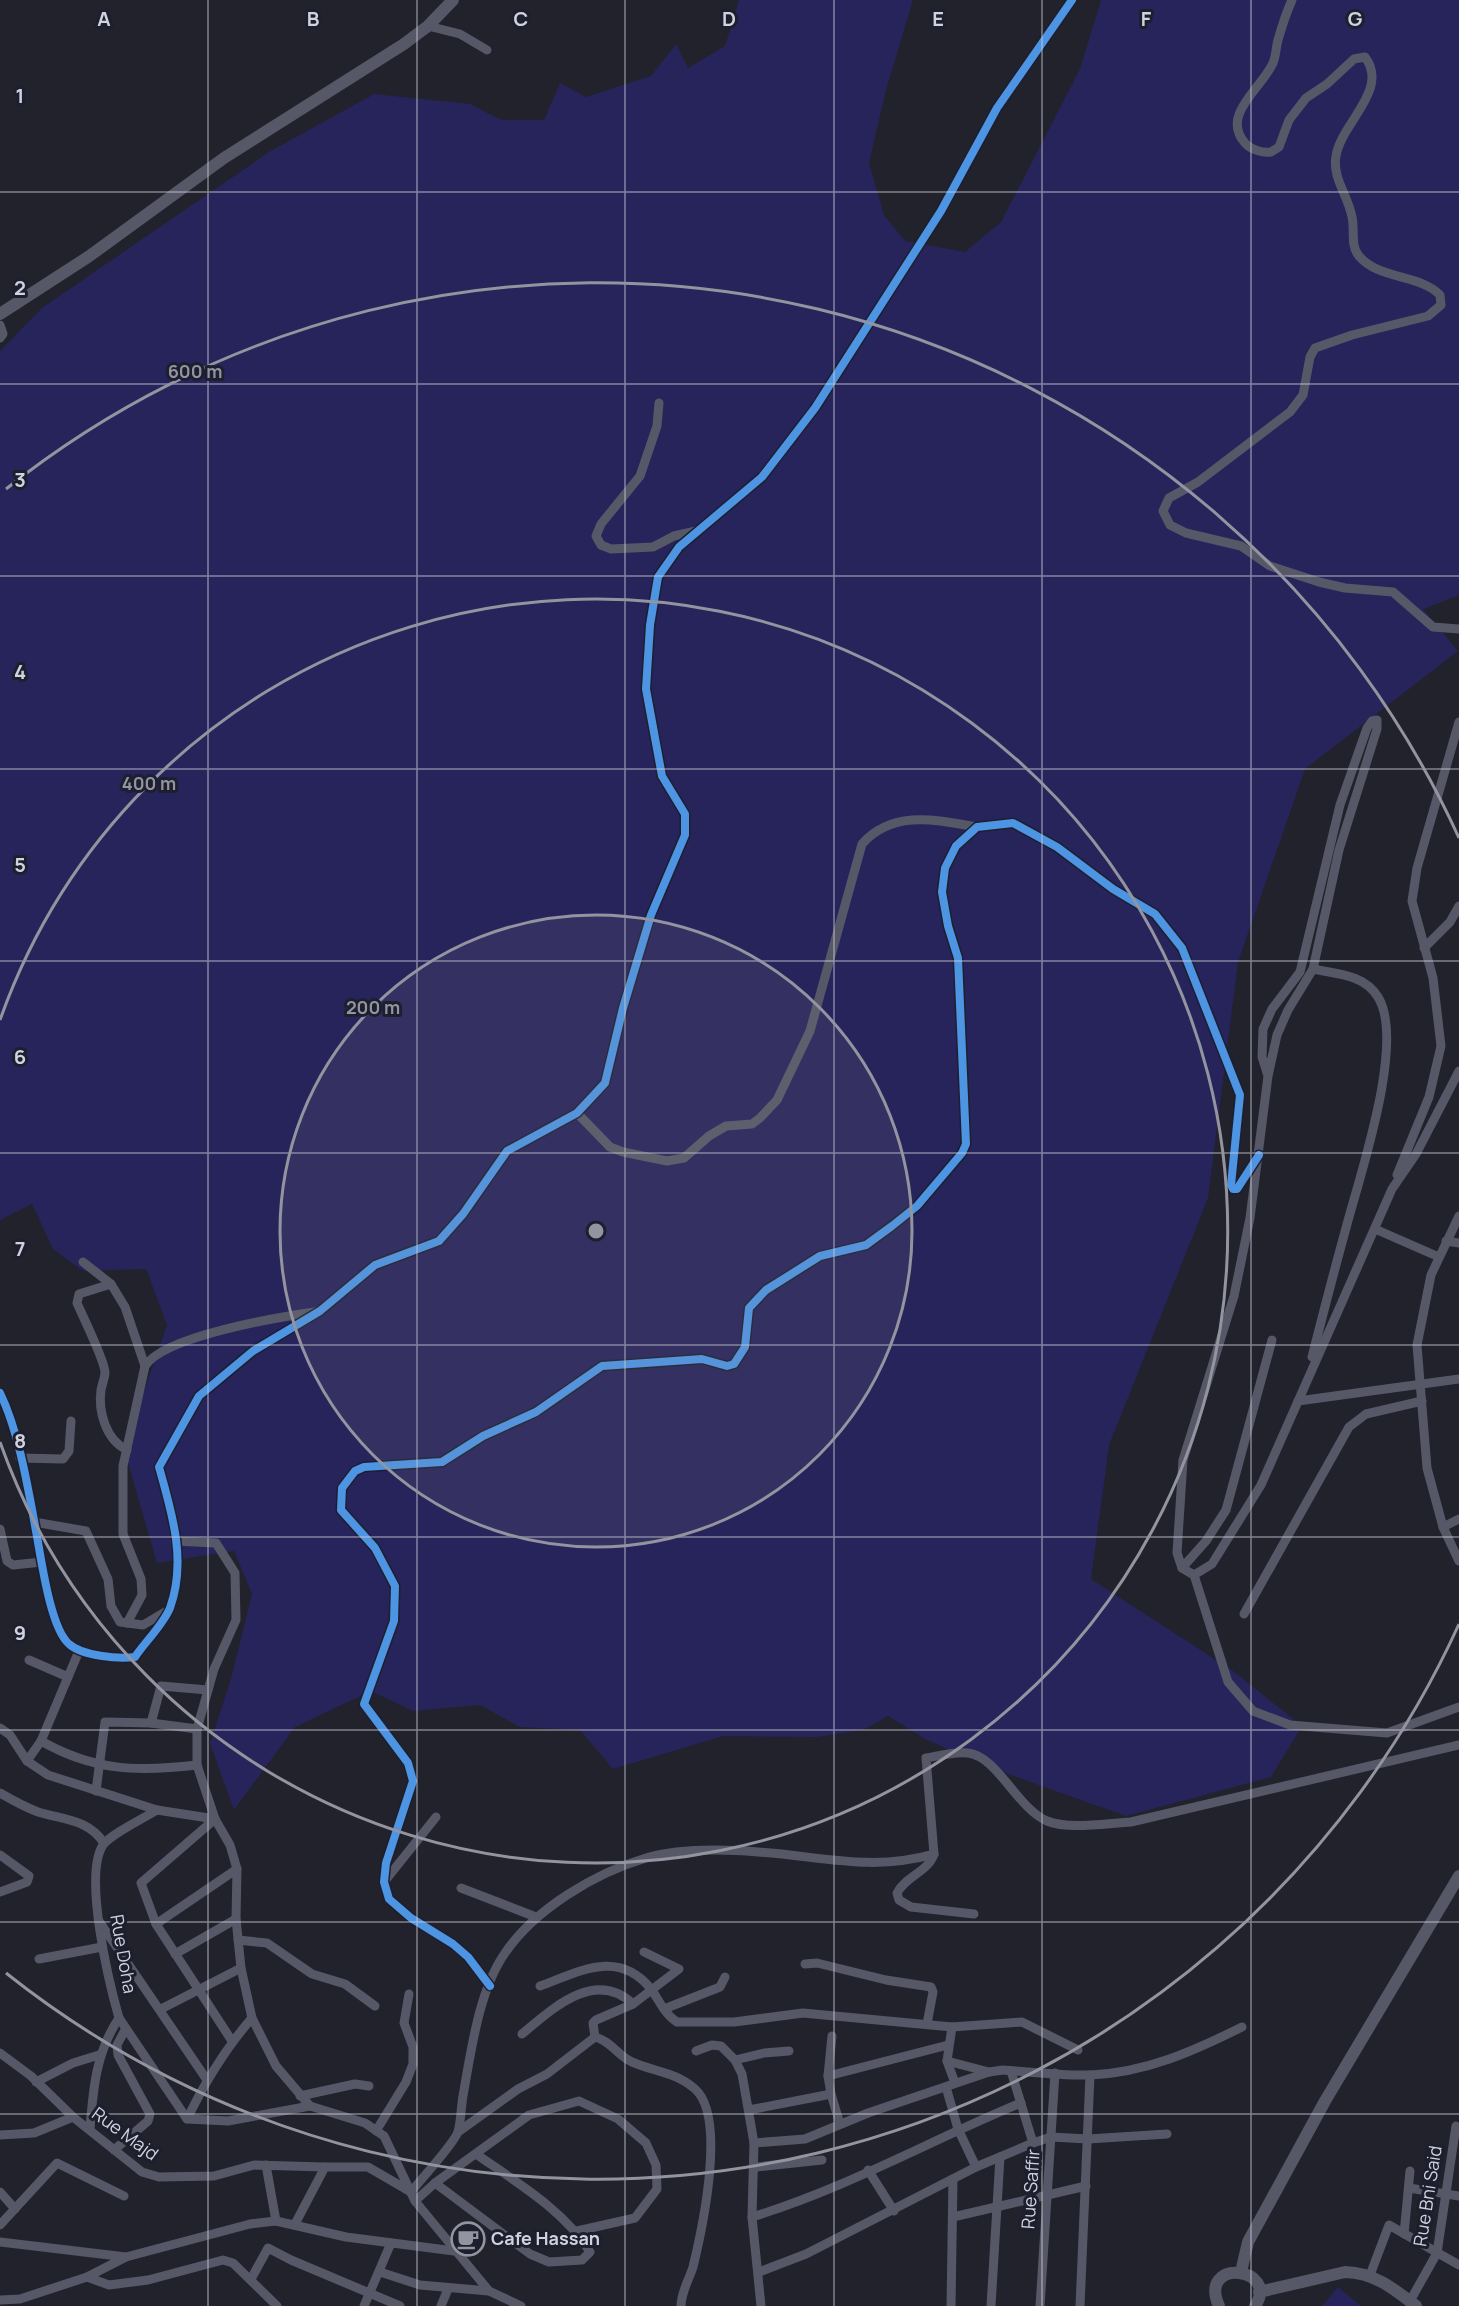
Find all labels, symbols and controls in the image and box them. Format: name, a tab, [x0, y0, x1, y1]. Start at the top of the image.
text: A	[97, 5, 111, 32]
text: B	[307, 5, 320, 32]
text: C	[514, 5, 528, 32]
text: D	[722, 5, 736, 32]
text: E	[932, 5, 944, 32]
text: F	[1141, 5, 1152, 32]
text: G	[1348, 5, 1363, 32]
text: 1	[16, 82, 24, 109]
text: 2	[14, 274, 26, 301]
text: 600 m	[168, 359, 222, 383]
text: 3	[14, 466, 26, 493]
text: 4	[14, 658, 26, 685]
text: 400 m	[122, 771, 176, 795]
text: 5	[14, 851, 26, 878]
text: 200 m	[346, 995, 400, 1019]
text: 6	[14, 1043, 26, 1070]
centre of rings	[586, 1221, 606, 1241]
text: 7	[15, 1235, 25, 1262]
text: 8	[14, 1427, 26, 1454]
text: 9	[14, 1619, 26, 1646]
street label: Rue Doha	[105, 1913, 143, 1995]
street label: Rue Majd	[88, 2101, 164, 2165]
street label: Rue Bni Said	[1407, 2144, 1447, 2248]
street label: Rue Saffir	[1015, 2148, 1045, 2230]
cafe icon: Cafe Hassan	[450, 2221, 486, 2257]
place label: Cafe Hassan	[491, 2226, 600, 2250]

